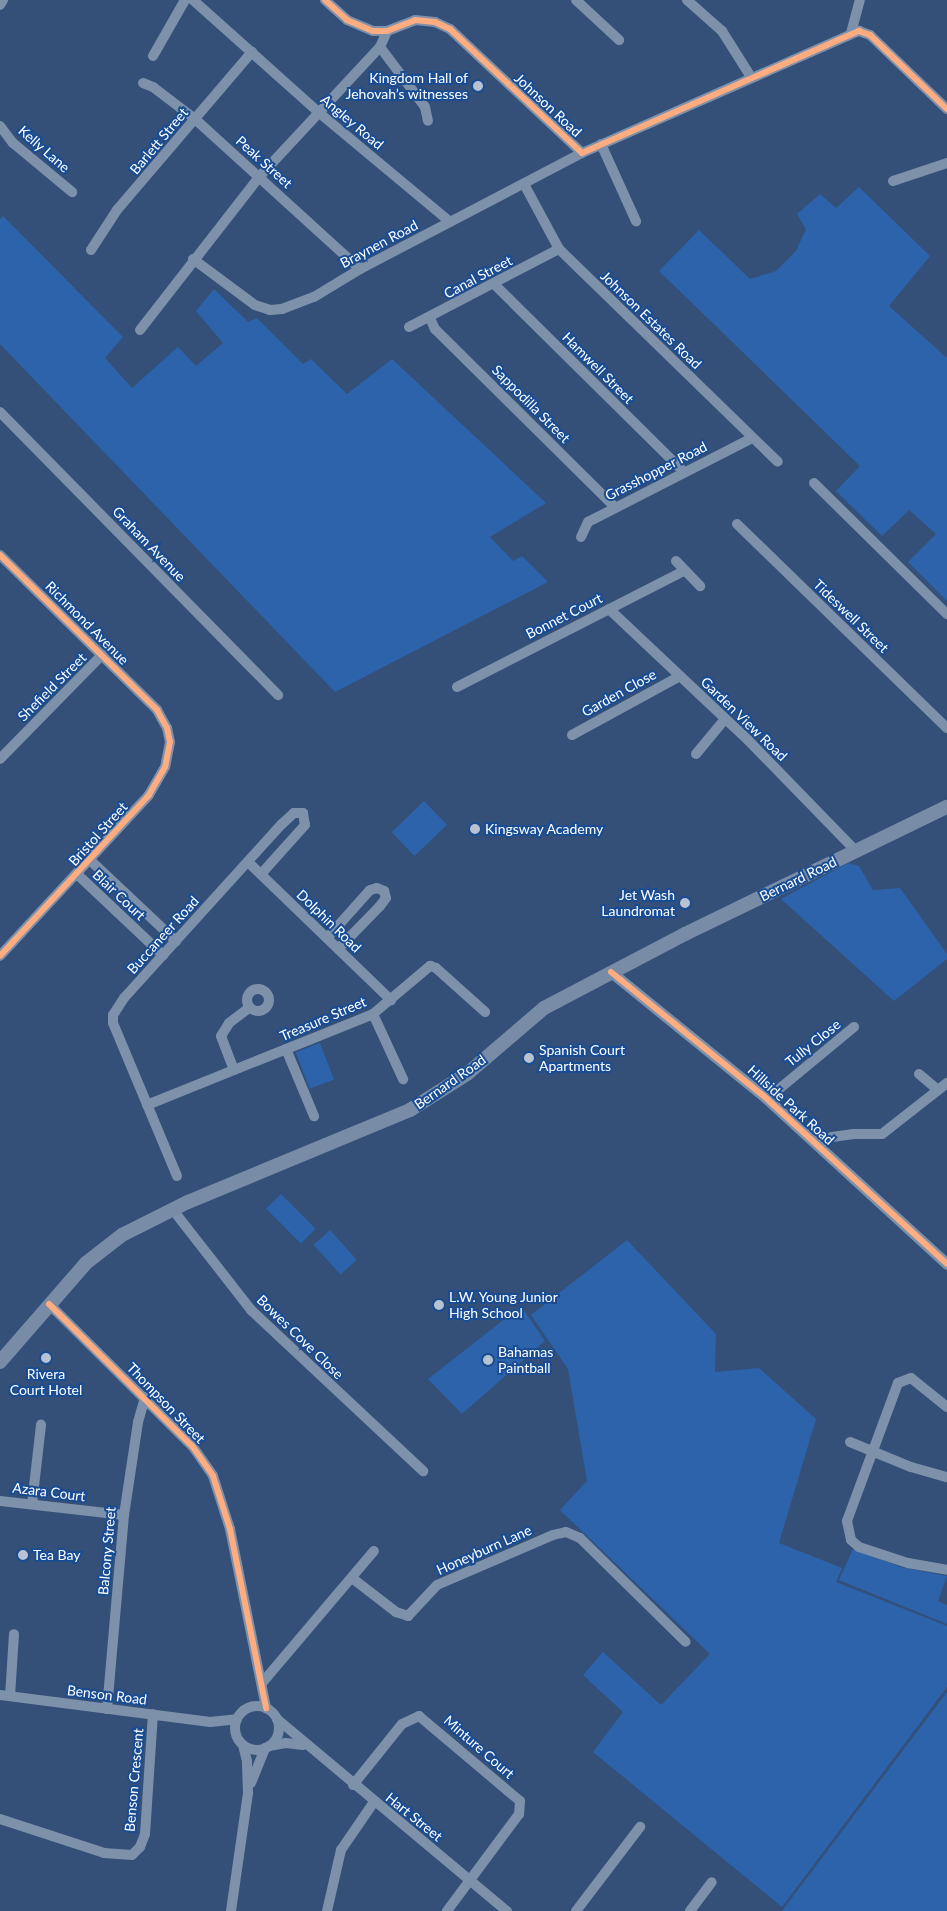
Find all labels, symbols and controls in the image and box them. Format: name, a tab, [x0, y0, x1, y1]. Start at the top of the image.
place label: Kingdom Hall of Jehovah’s witnesses	[345, 70, 468, 102]
street label: Johnson Road	[511, 70, 585, 140]
marker: Kingdom Hall of Jehovah’s witnesses	[472, 80, 484, 92]
street label: Angley Road	[317, 91, 387, 153]
street label: Barlett Street	[126, 104, 192, 178]
street label: Kelly Lane	[15, 122, 73, 176]
street label: Peak Street	[232, 132, 296, 192]
street label: Braynen Road	[337, 217, 421, 271]
street label: Canal Street	[441, 252, 515, 302]
street label: Johnson Estates Road	[597, 268, 705, 372]
street label: Hamwell Street	[559, 329, 637, 407]
street label: Sappodilla Street	[489, 362, 573, 446]
street label: Grasshopper Road	[602, 438, 710, 504]
street label: Graham Avenue	[109, 503, 189, 585]
street label: Tideswell Street	[810, 576, 892, 656]
street label: Richmond Avenue	[42, 578, 132, 668]
street label: Bonnet Court	[523, 590, 605, 642]
street label: Shefield Street	[14, 649, 90, 725]
street label: Garden Close	[579, 666, 659, 720]
street label: Garden View Road	[697, 673, 791, 765]
street label: Bristol Street	[65, 799, 131, 869]
place label: Kingsway Academy	[485, 821, 604, 837]
marker: Kingsway Academy	[469, 823, 481, 835]
street label: Bernard Road	[757, 853, 839, 905]
street label: Blair Court	[89, 866, 149, 924]
street label: Dolphin Road	[293, 886, 365, 956]
place label: Jet Wash Laundromat	[601, 887, 675, 920]
street label: Buccaneer Road	[124, 893, 202, 977]
marker: Jet Wash Laundromat	[679, 897, 691, 909]
street label: Treasure Street	[277, 993, 369, 1045]
street label: Tully Close	[782, 1016, 844, 1070]
place label: Spanish Court Apartments	[539, 1042, 625, 1074]
street label: Bernard Road	[411, 1051, 489, 1113]
marker: Spanish Court Apartments	[523, 1052, 535, 1064]
street label: Hillside Park Road	[744, 1062, 838, 1148]
place label: L.W. Young Junior High School	[449, 1289, 559, 1321]
street label: Bowes Cove Close	[253, 1291, 347, 1383]
marker: L.W. Young Junior High School	[433, 1299, 445, 1311]
place label: Bahamas Paintball	[498, 1344, 553, 1376]
marker: Rivera Court Hotel	[40, 1352, 52, 1364]
marker: Bahamas Paintball	[482, 1354, 494, 1366]
street label: Thompson Street	[123, 1359, 209, 1447]
place label: Rivera Court Hotel	[10, 1366, 82, 1398]
street label: Azara Court	[12, 1479, 86, 1505]
street label: Balcony Street	[95, 1506, 119, 1596]
street label: Honeyburn Lane	[434, 1522, 534, 1578]
place label: Tea Bay	[33, 1547, 80, 1563]
marker: Tea Bay	[17, 1549, 29, 1561]
street label: Benson Road	[66, 1682, 148, 1708]
street label: Minture Court	[440, 1712, 518, 1782]
street label: Benson Crescent	[121, 1728, 147, 1832]
street label: Hart Street	[382, 1789, 446, 1845]

